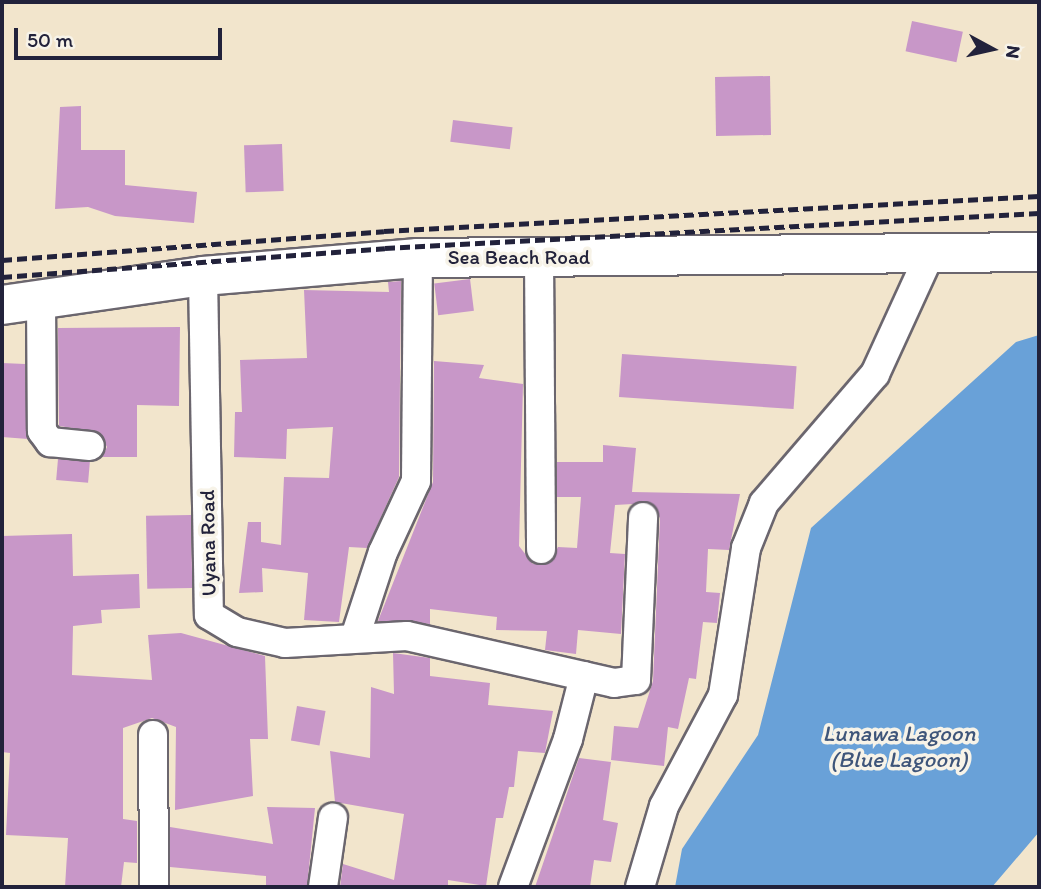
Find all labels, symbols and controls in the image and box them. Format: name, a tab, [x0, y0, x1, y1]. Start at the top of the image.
scale bar	[18, 14, 226, 58]
north arrow	[957, 14, 1027, 84]
text: 50 m	[27, 27, 73, 52]
text: N	[1001, 44, 1026, 60]
street label: Sea Beach Road	[448, 244, 590, 270]
street label: Uyana Road	[194, 490, 222, 596]
water label: Lunawa Lagoon (Blue Lagoon)	[823, 719, 975, 773]

